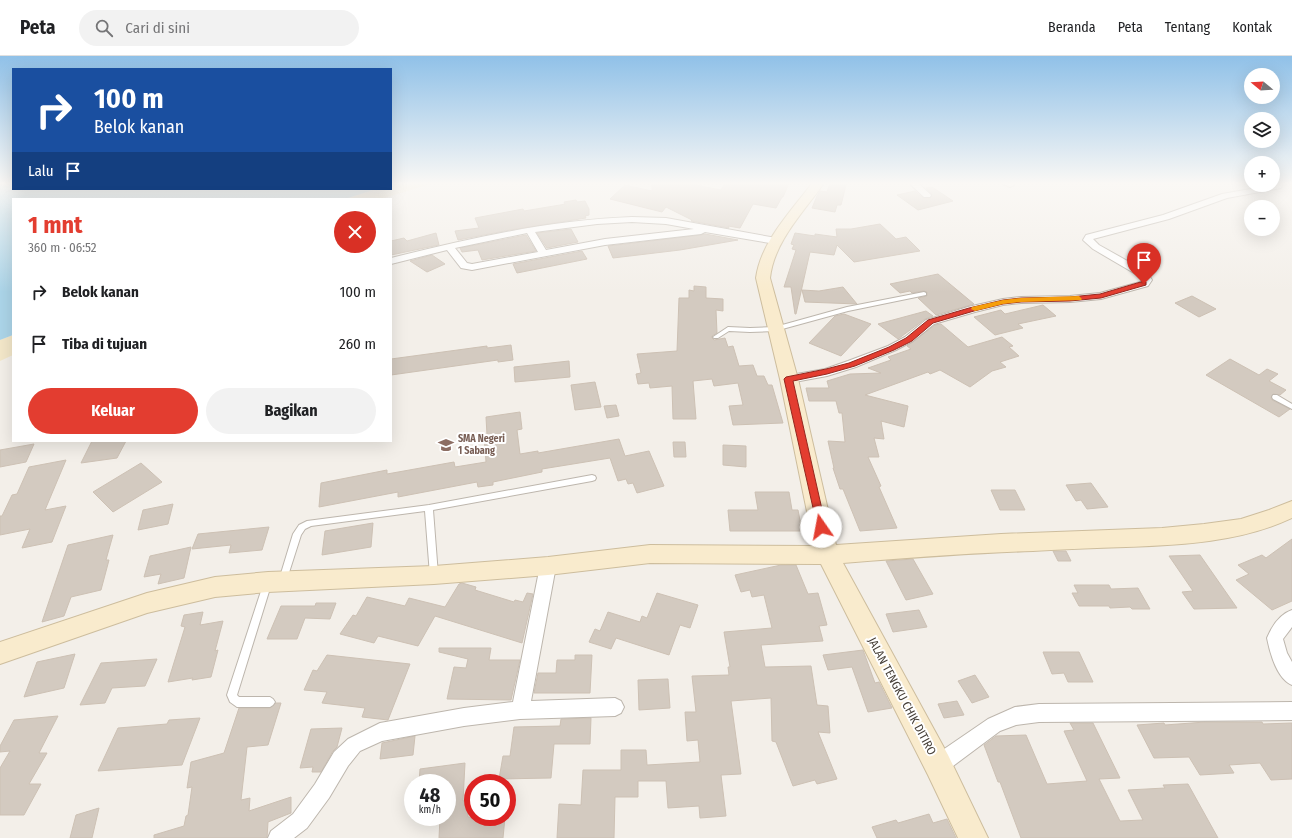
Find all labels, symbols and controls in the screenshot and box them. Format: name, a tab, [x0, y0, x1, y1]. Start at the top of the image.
search box	[79, 10, 359, 46]
text: Peta	[20, 16, 55, 39]
icon: search	[93, 17, 115, 39]
text: Cari di sini	[125, 19, 190, 37]
text: Beranda	[1048, 19, 1096, 36]
text: Peta	[1118, 19, 1143, 36]
text: Tentang	[1165, 19, 1210, 36]
text: Kontak	[1232, 19, 1272, 36]
north arrow	[1244, 68, 1280, 104]
map controls	[1244, 68, 1280, 236]
text: 100 m	[94, 82, 164, 115]
icon: right	[28, 84, 80, 136]
button: layers	[1244, 112, 1280, 148]
text: Belok kanan	[94, 116, 184, 138]
button: +	[1244, 156, 1280, 192]
icon: arrive	[62, 160, 84, 182]
text: Lalu	[28, 162, 54, 180]
button: −	[1244, 200, 1280, 236]
text: 1 mnt	[28, 211, 82, 239]
button: close	[334, 211, 376, 253]
text: 360 m · 06:52	[28, 240, 97, 255]
pin	[1127, 243, 1161, 284]
icon: arrive	[1133, 249, 1155, 271]
icon: right	[28, 281, 50, 303]
text: Belok kanan	[62, 283, 139, 301]
text: 100 m	[339, 283, 376, 301]
icon: arrive	[28, 333, 50, 355]
text: Tiba di tujuan	[62, 335, 147, 353]
text: 260 m	[339, 335, 376, 353]
button: Keluar	[28, 388, 198, 434]
button: Bagikan	[206, 388, 376, 434]
place label: SMA Negeri 1 Sabang	[458, 433, 505, 457]
school or university icon: SMA Negeri 1 Sabang	[437, 436, 455, 454]
position arrow	[800, 506, 842, 548]
street label: JALAN TENGKU CHIK DITIRO	[865, 635, 939, 757]
speed limit sign: 50	[464, 774, 516, 826]
text: 48	[420, 783, 440, 807]
text: km/h	[419, 804, 441, 816]

